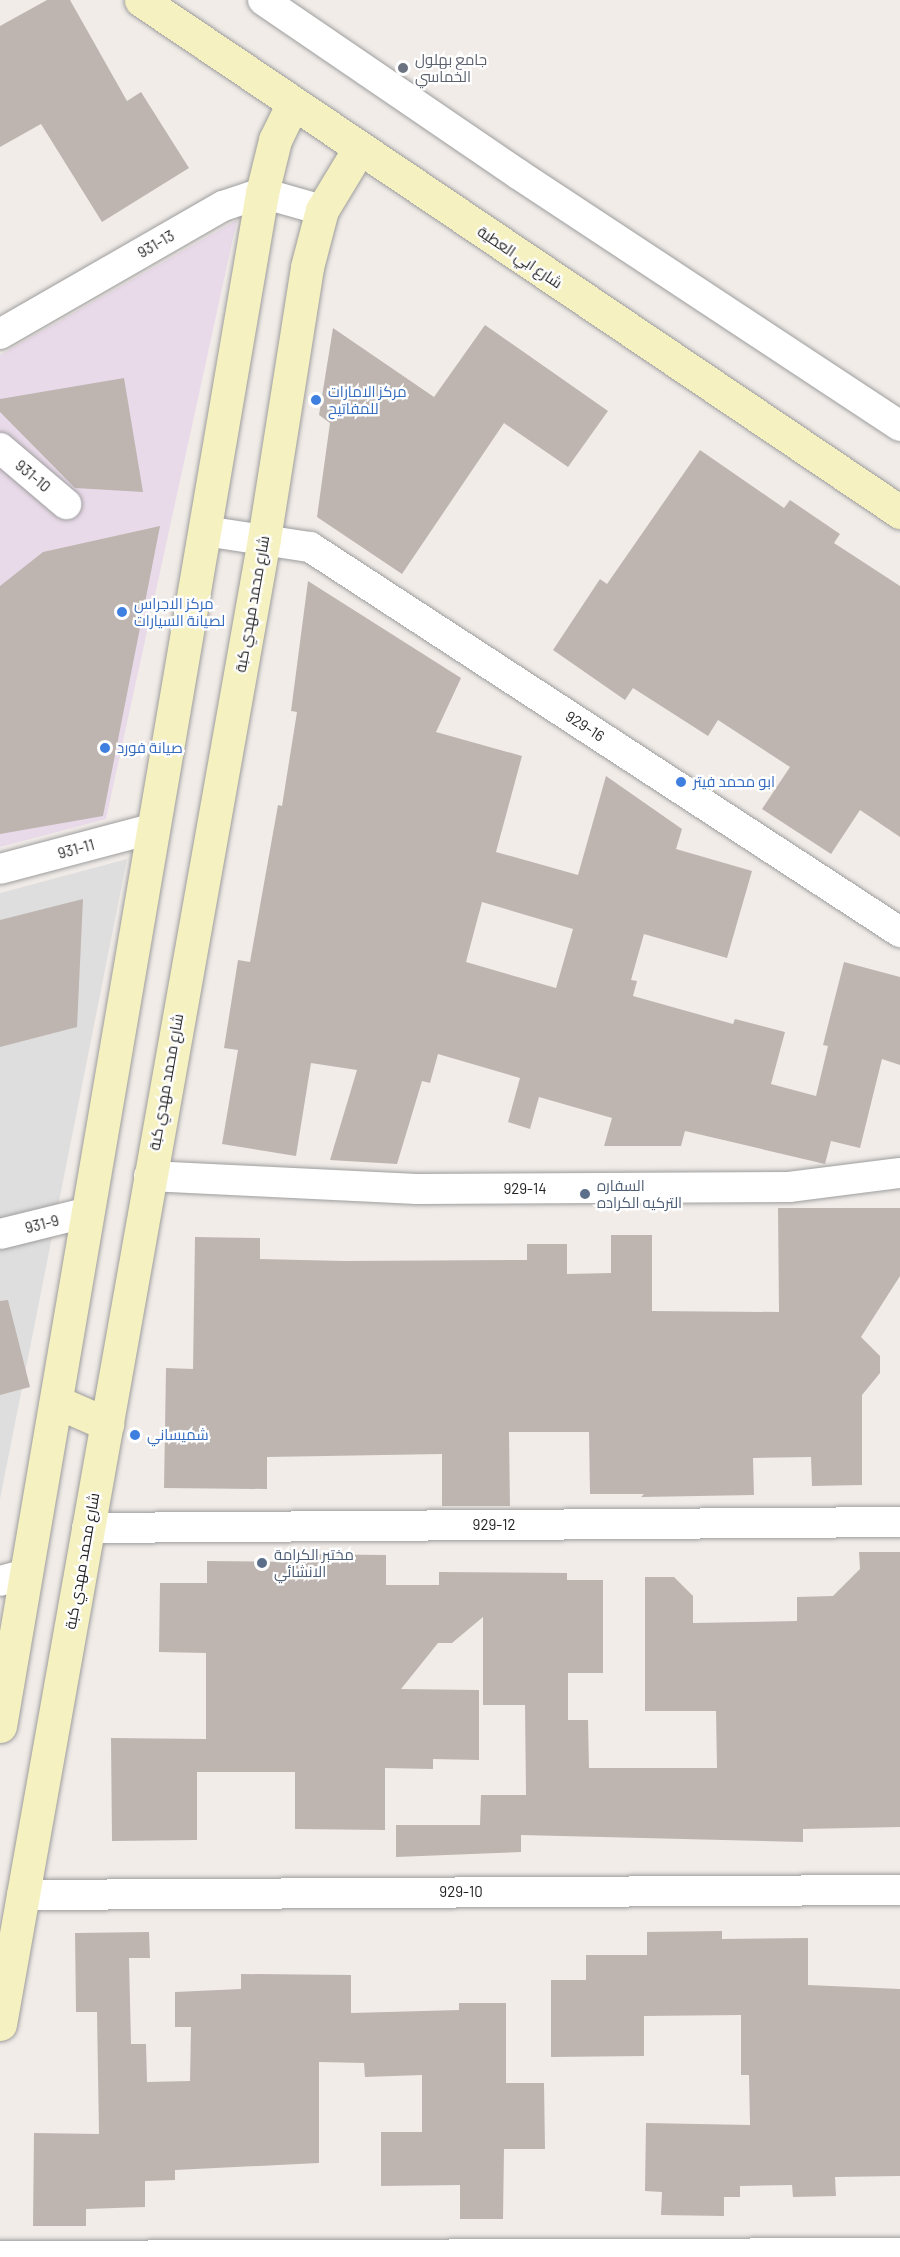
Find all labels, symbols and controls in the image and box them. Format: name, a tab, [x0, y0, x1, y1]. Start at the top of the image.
place label: جامع بهلول الخماسي	[415, 50, 487, 85]
marker: جامع بهلول الخماسي	[396, 61, 410, 75]
street label: شارع ابي العطية	[474, 222, 566, 292]
street label: 931-13	[134, 226, 178, 262]
place label: مركز الامارات للمفاتيح	[328, 382, 407, 417]
marker: مركز الامارات للمفاتيح	[309, 393, 323, 407]
street label: 931-10	[12, 456, 54, 496]
street label: شارع محمد مهدي كبة	[231, 534, 273, 674]
place label: مركز الاجراس لصيانة السيارات	[134, 594, 225, 629]
marker: مركز الاجراس لصيانة السيارات	[115, 605, 129, 619]
street label: 929-16	[562, 707, 608, 745]
place label: صيانة فورد	[117, 739, 183, 757]
marker: صيانة فورد	[98, 741, 112, 755]
place label: ابو محمد فيتر	[693, 773, 775, 791]
marker: ابو محمد فيتر	[674, 775, 688, 789]
street label: 931-11	[56, 836, 96, 862]
street label: شارع محمد مهدي كبة	[145, 1012, 187, 1152]
place label: السفاره التركيه الكراده	[597, 1176, 682, 1211]
street label: 929-14	[503, 1180, 547, 1198]
marker: السفاره التركيه الكراده	[578, 1187, 592, 1201]
street label: 931-9	[23, 1211, 61, 1237]
place label: شميساني	[147, 1426, 209, 1444]
marker: شميساني	[128, 1428, 142, 1442]
street label: شارع محمد مهدي كبة	[61, 1491, 103, 1631]
street label: 929-12	[473, 1516, 515, 1534]
place label: مختبر الكرامة الانشائي	[274, 1545, 354, 1580]
marker: مختبر الكرامة الانشائي	[255, 1556, 269, 1570]
street label: 929-10	[439, 1883, 483, 1901]

